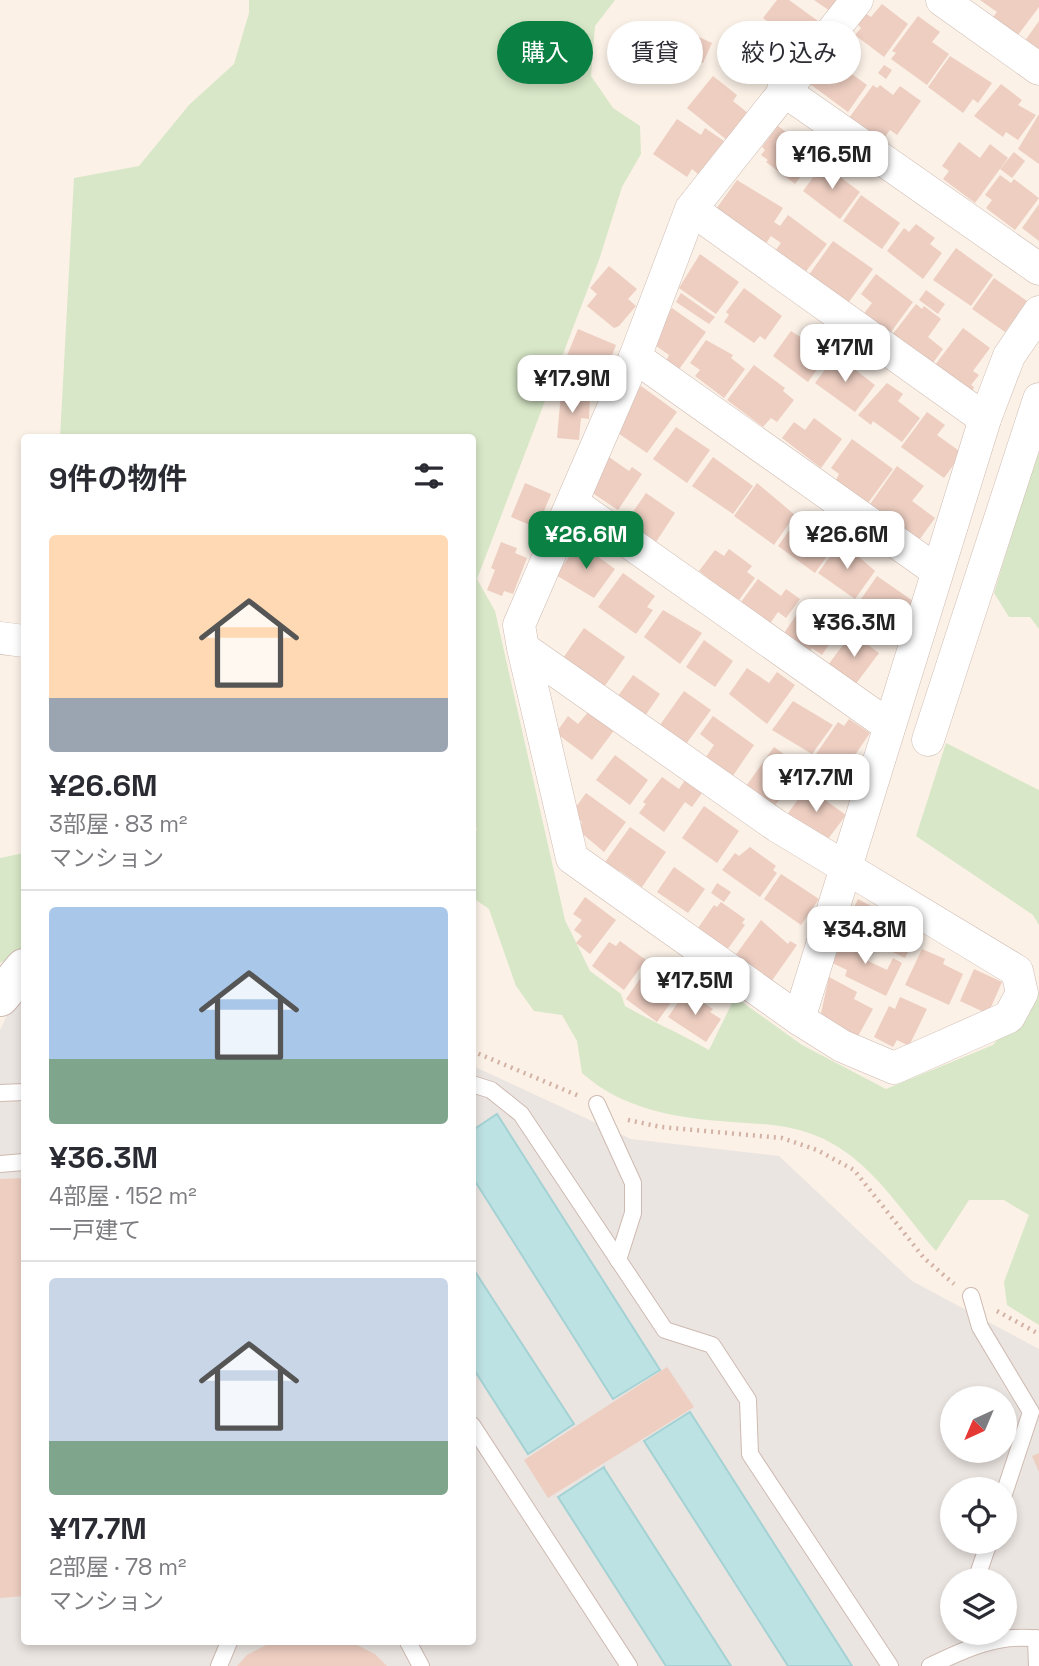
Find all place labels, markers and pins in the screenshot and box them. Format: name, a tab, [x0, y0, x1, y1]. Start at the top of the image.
pin: ¥16.5M	[775, 132, 889, 191]
pin: ¥17M	[804, 324, 886, 384]
pin: ¥17.9M	[515, 356, 629, 415]
pin: ¥26.6M	[529, 512, 643, 571]
pin: ¥26.6M	[790, 512, 904, 571]
pin: ¥36.3M	[797, 600, 911, 659]
pin: ¥17.7M	[759, 754, 873, 814]
pin: ¥34.8M	[808, 906, 922, 966]
pin: ¥17.5M	[638, 958, 752, 1017]

